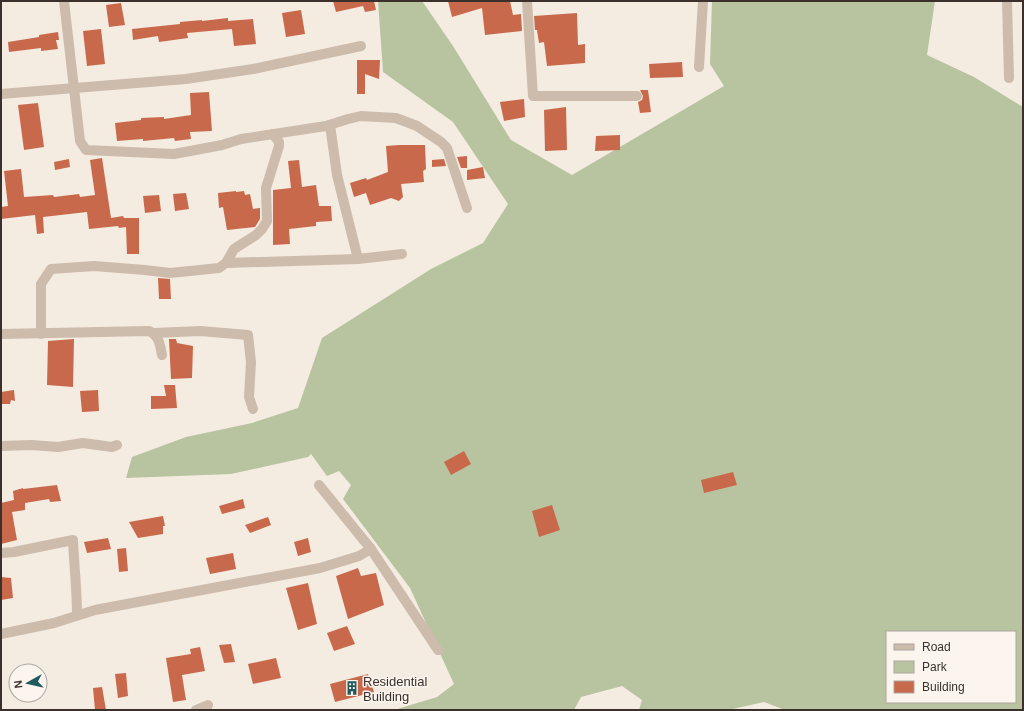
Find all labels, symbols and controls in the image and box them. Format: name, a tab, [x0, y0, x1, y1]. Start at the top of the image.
legend	[886, 631, 1016, 703]
text: Road	[922, 640, 951, 654]
text: Park	[922, 660, 948, 674]
north arrow	[8, 663, 48, 703]
place label: Residential Building	[363, 674, 427, 704]
text: N	[12, 680, 25, 689]
building icon: Residential Building	[344, 680, 360, 696]
text: Building	[922, 680, 965, 694]

